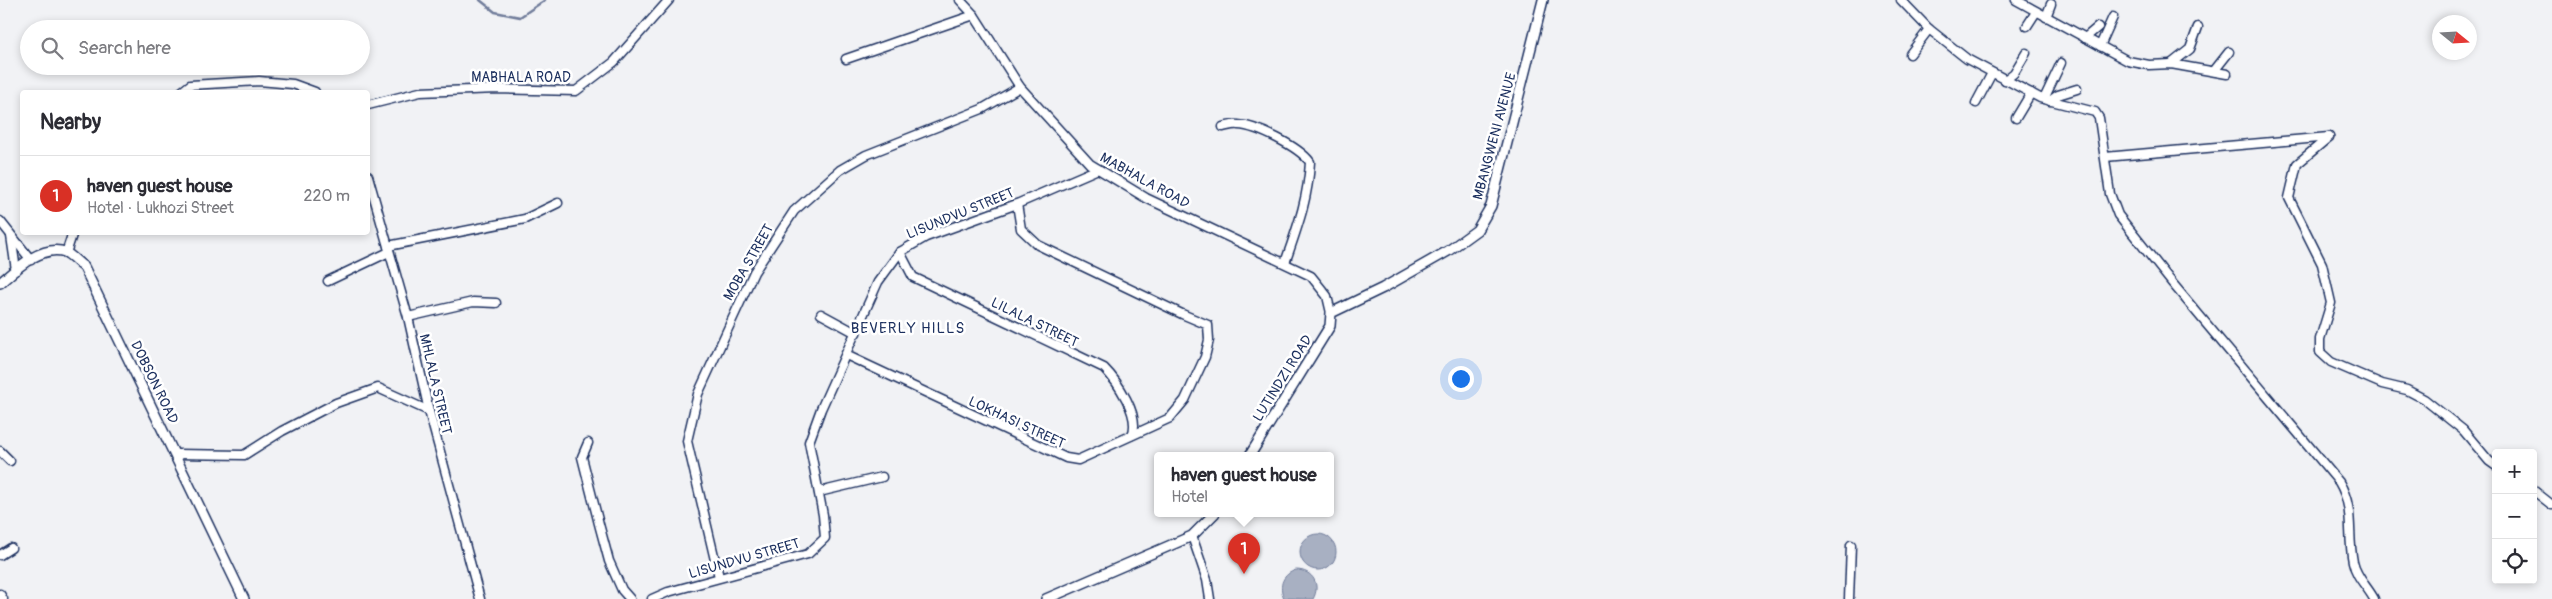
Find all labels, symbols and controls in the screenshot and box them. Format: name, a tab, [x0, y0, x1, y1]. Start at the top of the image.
north arrow	[2432, 15, 2477, 60]
search box	[20, 20, 370, 75]
icon: search	[38, 34, 66, 62]
text: Search here	[78, 36, 171, 60]
street label: MABHALA ROAD	[471, 69, 571, 86]
street label: MBANGWENI AVENUE	[1469, 71, 1520, 202]
text: Nearby	[40, 109, 101, 136]
street label: MABHALA ROAD	[1097, 149, 1193, 212]
text: haven guest house	[87, 174, 232, 198]
street label: LISUNDVU STREET	[904, 184, 1017, 243]
text: 1	[53, 186, 59, 206]
text: 220 m	[304, 186, 350, 206]
text: Hotel · Lukhozi Street	[87, 198, 234, 218]
street label: MOBA STREET	[720, 221, 777, 303]
street label: LILALA STREET	[988, 294, 1082, 351]
district label: BEVERLY HILLS	[851, 319, 965, 338]
street label: MHLALA STREET	[416, 332, 455, 436]
street label: LUTINDZI ROAD	[1249, 332, 1316, 425]
street label: DOBSON ROAD	[127, 338, 182, 427]
your location	[1448, 366, 1474, 392]
street label: LOKHASI STREET	[966, 393, 1068, 452]
map controls	[2492, 449, 2537, 584]
button: +	[2492, 449, 2537, 494]
popup	[1154, 452, 1334, 517]
text: haven guest house	[1171, 463, 1317, 487]
text: Hotel	[1171, 487, 1208, 507]
button: −	[2492, 494, 2537, 539]
pin: 1	[1228, 533, 1260, 574]
street label: LISUNDVU STREET	[687, 534, 802, 582]
button: locate	[2492, 539, 2537, 584]

